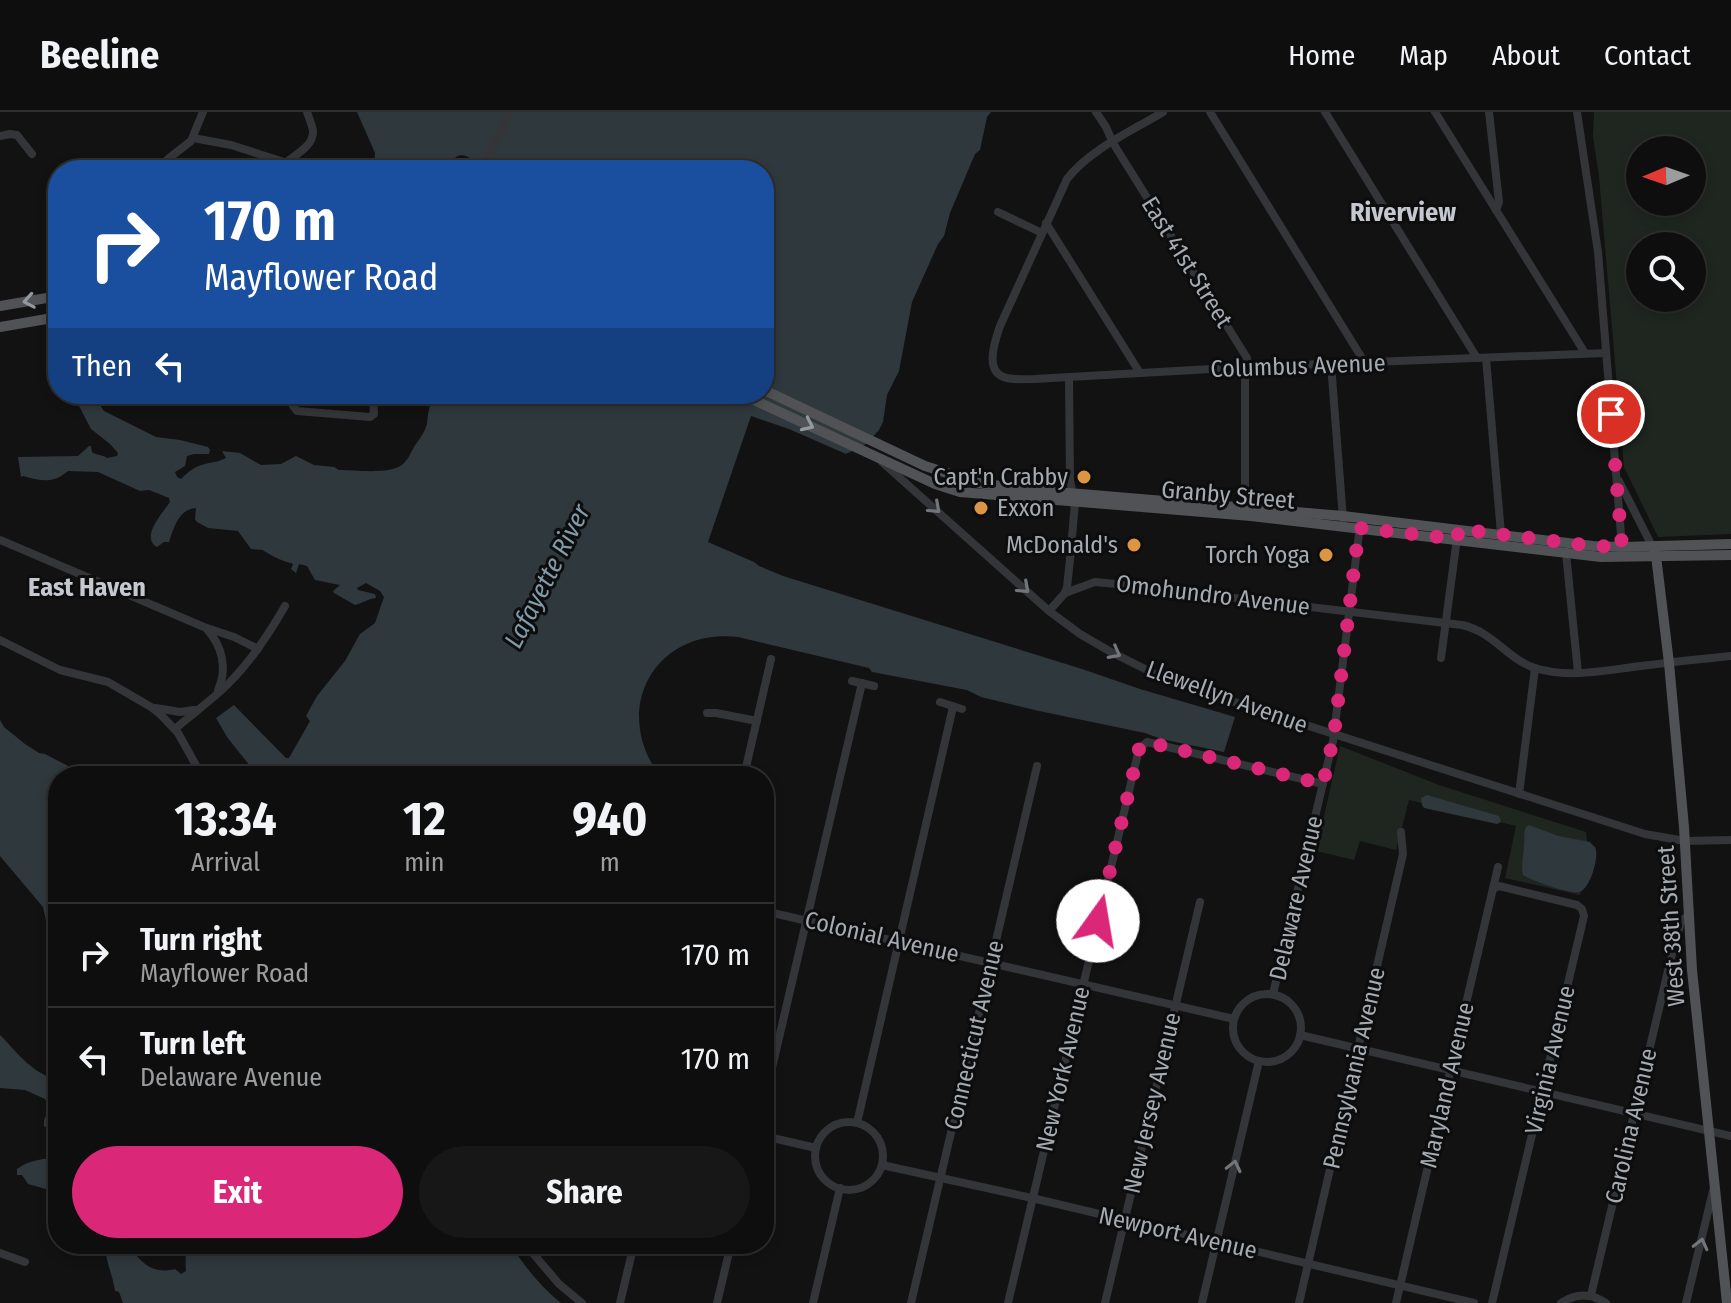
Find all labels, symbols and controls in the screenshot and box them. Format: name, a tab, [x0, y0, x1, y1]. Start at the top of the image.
text: Beeline	[40, 32, 159, 78]
text: Home	[1288, 39, 1355, 72]
text: Map	[1399, 39, 1448, 72]
text: About	[1492, 39, 1560, 72]
text: Contact	[1604, 39, 1691, 72]
north arrow	[1626, 136, 1706, 216]
map controls	[1626, 136, 1706, 312]
text: 170 m	[204, 188, 336, 255]
icon: right	[72, 192, 176, 296]
street label: East 41st Street	[1136, 192, 1238, 333]
district label: Riverview	[1350, 197, 1456, 228]
button: search	[1626, 232, 1706, 312]
text: Mayflower Road	[204, 256, 438, 300]
one-way arrow	[22, 291, 36, 308]
icon: left	[148, 344, 192, 388]
text: Then	[72, 348, 132, 384]
street label: Columbus Avenue	[1210, 349, 1386, 383]
pin	[1577, 380, 1645, 448]
icon: arrive	[1589, 392, 1633, 436]
one-way arrow	[800, 415, 815, 431]
place label: Capt'n Crabby	[934, 463, 1068, 491]
marker: Capt'n Crabby	[1075, 468, 1093, 486]
street label: Granby Street	[1160, 475, 1296, 515]
place label: Exxon	[997, 494, 1054, 522]
water label: Lafayette River	[498, 498, 597, 653]
one-way arrow	[925, 498, 940, 512]
marker: Exxon	[972, 499, 990, 517]
place label: McDonald's	[1006, 531, 1118, 559]
marker: McDonald's	[1125, 536, 1143, 554]
place label: Torch Yoga	[1206, 541, 1310, 569]
marker: Torch Yoga	[1317, 546, 1335, 564]
street label: Omohundro Avenue	[1115, 569, 1311, 621]
district label: East Haven	[28, 572, 146, 603]
one-way arrow	[1015, 579, 1029, 594]
one-way arrow	[1106, 644, 1121, 659]
street label: Llewellyn Avenue	[1143, 655, 1311, 739]
text: 13:34	[175, 790, 277, 848]
text: 12	[403, 790, 446, 848]
text: 940	[572, 790, 647, 848]
street label: Delaware Avenue	[1263, 813, 1329, 983]
street label: West 38th Street	[1651, 844, 1691, 1007]
text: Arrival	[191, 847, 260, 878]
text: min	[404, 847, 444, 878]
text: m	[600, 847, 620, 878]
position arrow	[1056, 879, 1140, 963]
street label: Colonial Avenue	[802, 906, 962, 968]
text: Turn right	[140, 922, 262, 958]
icon: right	[72, 933, 116, 977]
text: 170 m	[681, 937, 750, 973]
street label: Connecticut Avenue	[939, 937, 1009, 1133]
text: Mayflower Road	[140, 958, 309, 989]
street label: Pennsylvania Avenue	[1317, 964, 1391, 1172]
street label: Virginia Avenue	[1519, 983, 1581, 1137]
street label: New York Avenue	[1030, 984, 1096, 1154]
street label: Maryland Avenue	[1414, 999, 1480, 1171]
street label: New Jersey Avenue	[1118, 1010, 1186, 1196]
text: Turn left	[140, 1026, 246, 1062]
icon: left	[72, 1037, 116, 1081]
text: 170 m	[681, 1041, 750, 1077]
street label: Carolina Avenue	[1600, 1046, 1662, 1206]
text: Delaware Avenue	[140, 1062, 322, 1093]
button: Exit	[72, 1146, 403, 1238]
button: Share	[419, 1146, 750, 1238]
one-way arrow	[1225, 1159, 1242, 1173]
street label: Newport Avenue	[1096, 1201, 1260, 1265]
one-way arrow	[1691, 1237, 1708, 1251]

